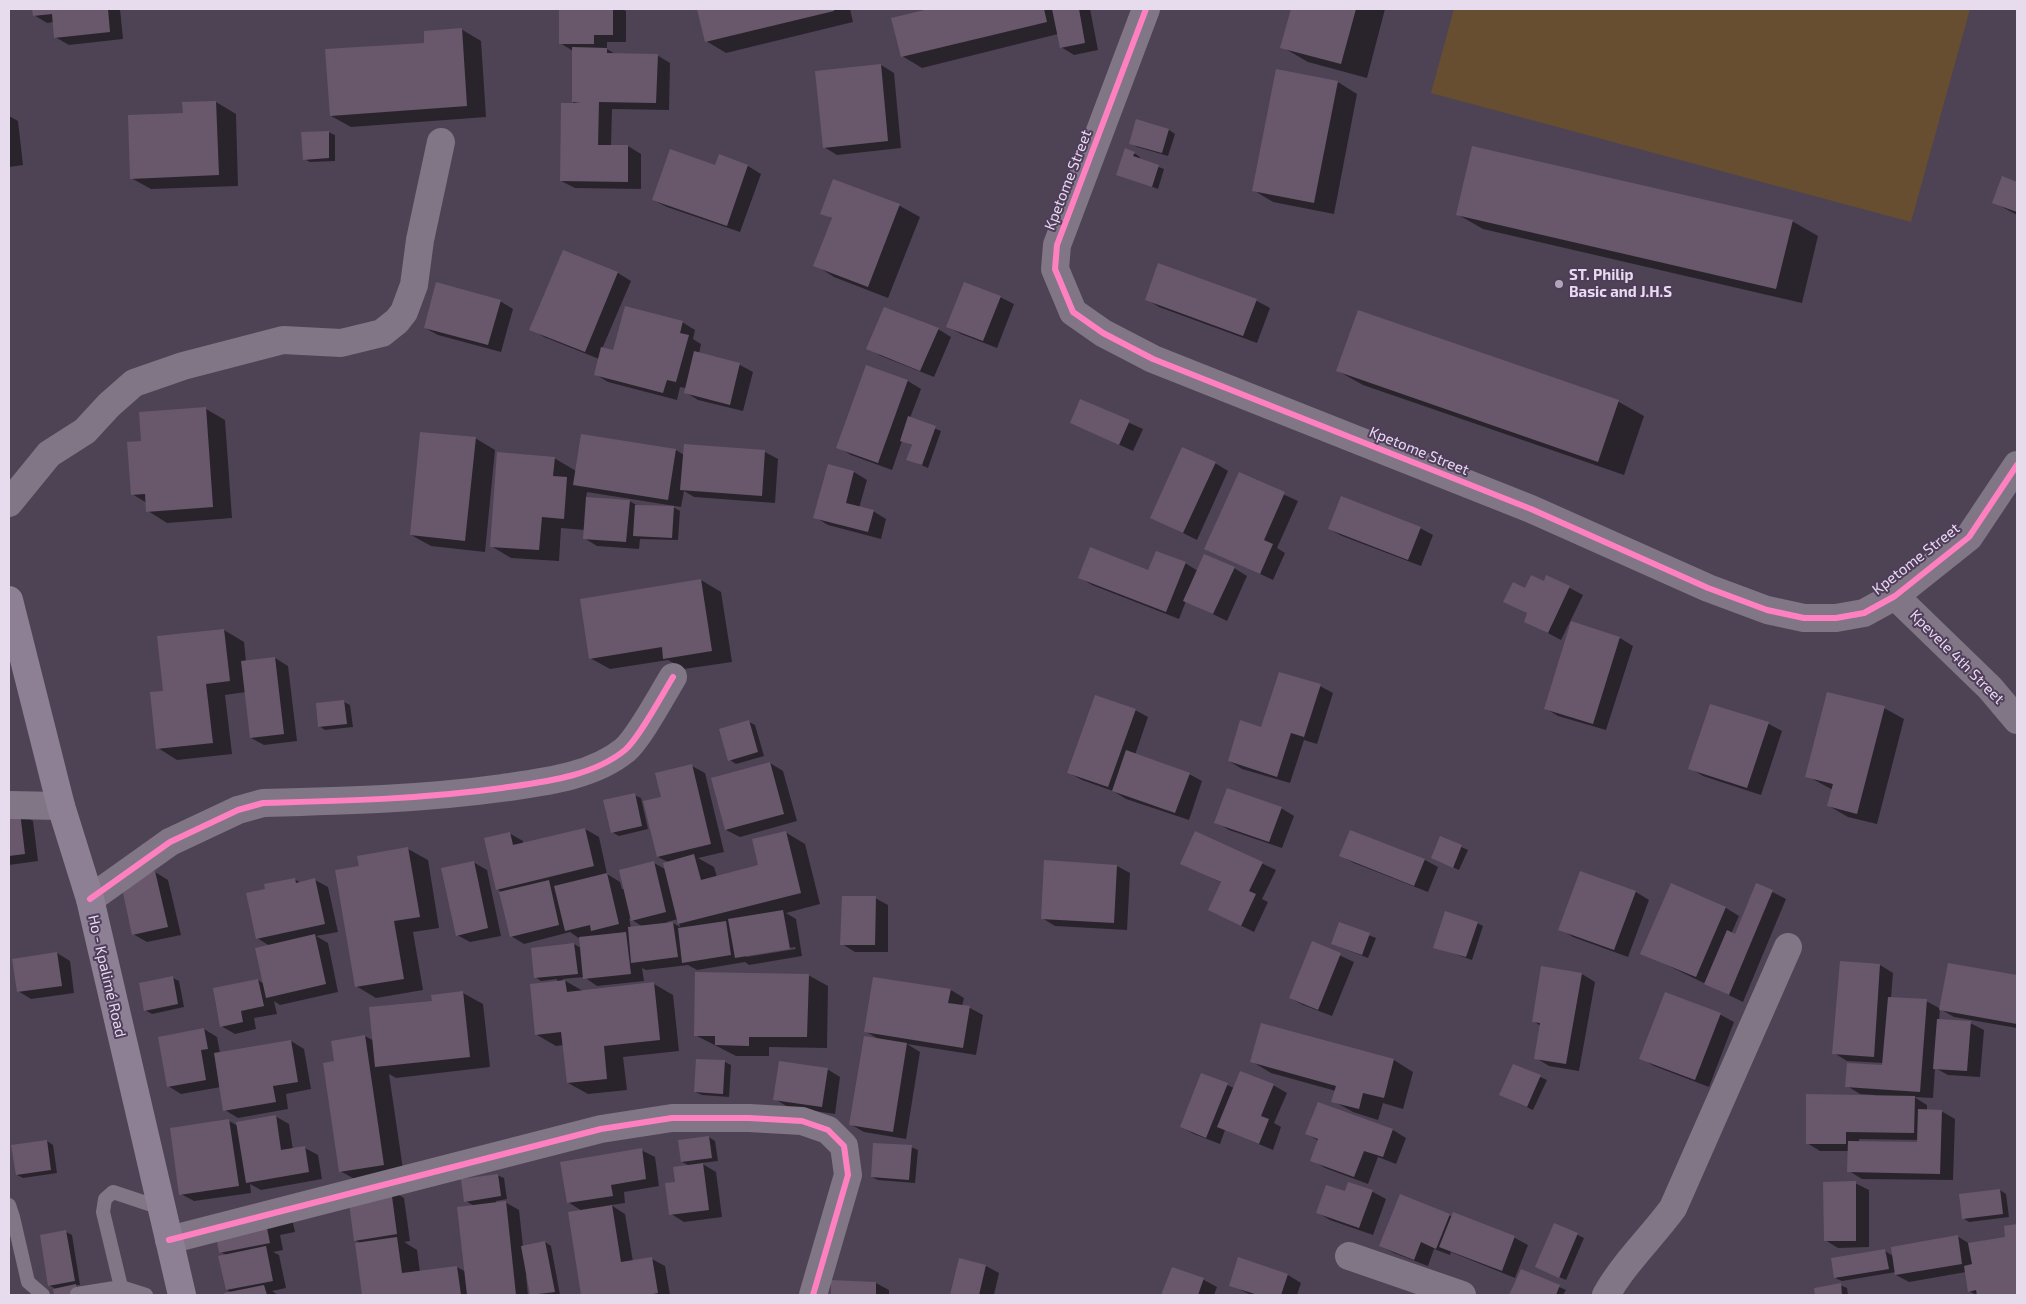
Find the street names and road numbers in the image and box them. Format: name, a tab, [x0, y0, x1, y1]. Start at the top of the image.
street label: Kpetome Street	[1041, 127, 1095, 233]
street label: Kpetome Street	[1366, 423, 1472, 479]
street label: Kpetome Street	[1869, 519, 1963, 599]
street label: Kpevele 4th Street	[1906, 606, 2008, 708]
street label: Ho - Kpalimé Road	[84, 913, 130, 1039]

